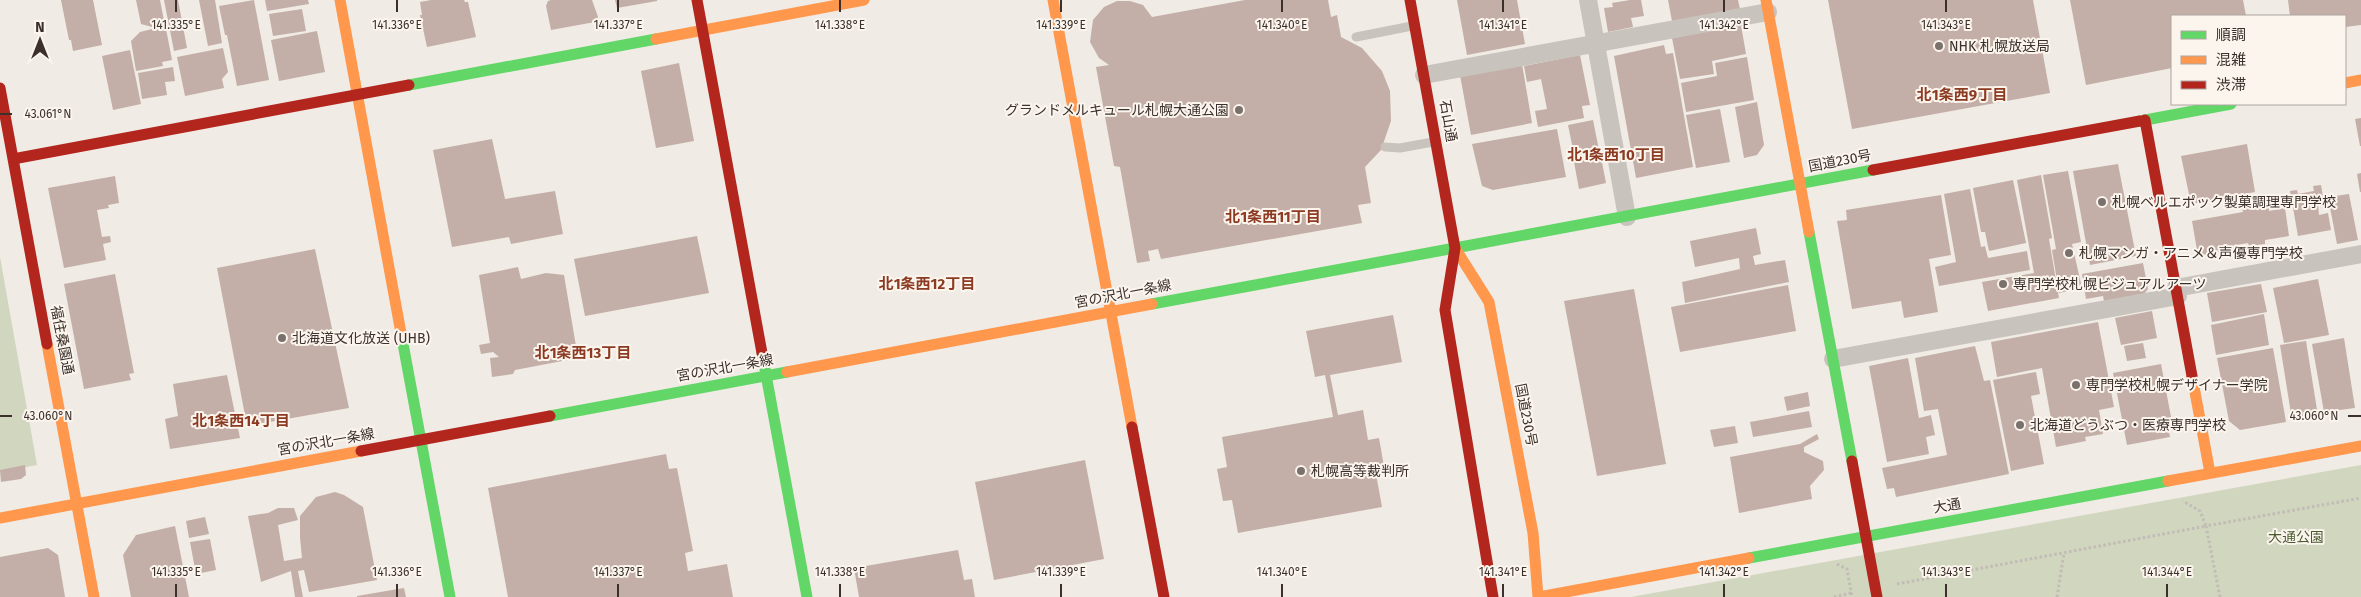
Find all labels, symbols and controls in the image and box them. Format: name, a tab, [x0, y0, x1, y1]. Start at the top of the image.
north arrow	[15, 15, 65, 65]
legend	[2171, 15, 2346, 105]
text: 141.335°E	[151, 18, 201, 32]
text: 141.336°E	[372, 18, 422, 32]
text: 141.337°E	[593, 18, 643, 32]
text: 141.338°E	[815, 18, 865, 32]
text: 141.339°E	[1036, 18, 1086, 32]
text: 141.340°E	[1257, 18, 1307, 32]
text: 141.341°E	[1479, 18, 1527, 32]
text: 141.342°E	[1699, 18, 1749, 32]
text: 141.343°E	[1921, 18, 1971, 32]
text: N	[35, 19, 45, 36]
text: 順調	[2216, 26, 2246, 44]
place label: NHK 札幌放送局	[1949, 38, 2050, 55]
marker: NHK 札幌放送局	[1933, 40, 1945, 52]
text: 混雑	[2216, 51, 2246, 69]
text: 渋滞	[2216, 76, 2246, 94]
district label: 北1条西9丁目	[1917, 86, 2007, 104]
street label: 石山通	[1436, 99, 1460, 143]
place label: グランドメルキュール札幌大通公園	[1005, 102, 1229, 119]
marker: グランドメルキュール札幌大通公園	[1233, 104, 1245, 116]
text: 43.061°N	[24, 107, 72, 121]
district label: 北1条西10丁目	[1567, 146, 1665, 164]
street label: 国道230号	[1807, 147, 1873, 175]
place label: 札幌ベルエポック製菓調理専門学校	[2112, 194, 2336, 211]
marker: 札幌ベルエポック製菓調理専門学校	[2096, 196, 2108, 208]
district label: 北1条西11丁目	[1225, 208, 1321, 226]
place label: 札幌マンガ・アニメ＆声優専門学校	[2079, 245, 2303, 262]
marker: 札幌マンガ・アニメ＆声優専門学校	[2063, 247, 2075, 259]
district label: 北1条西12丁目	[879, 275, 975, 293]
street label: 宮の沢北一条線	[1073, 276, 1173, 312]
place label: 専門学校札幌ビジュアルアーツ	[2013, 276, 2206, 293]
marker: 専門学校札幌ビジュアルアーツ	[1997, 278, 2009, 290]
street label: 福住桑園通	[47, 304, 77, 376]
place label: 北海道文化放送 (UHB)	[292, 330, 430, 347]
marker: 北海道文化放送 (UHB)	[276, 332, 288, 344]
district label: 北1条西13丁目	[535, 344, 631, 362]
street label: 宮の沢北一条線	[675, 351, 775, 385]
place label: 専門学校札幌デザイナー学院	[2086, 377, 2268, 394]
marker: 専門学校札幌デザイナー学院	[2070, 379, 2082, 391]
street label: 国道230号	[1512, 382, 1540, 448]
text: 43.060°N	[23, 409, 73, 423]
text: 43.060°N	[2289, 409, 2339, 423]
district label: 北1条西14丁目	[192, 412, 290, 430]
place label: 北海道どうぶつ・医療専門学校	[2030, 417, 2226, 434]
marker: 北海道どうぶつ・医療専門学校	[2014, 419, 2026, 431]
street label: 宮の沢北一条線	[276, 425, 376, 459]
place label: 札幌高等裁判所	[1311, 463, 1409, 480]
marker: 札幌高等裁判所	[1295, 465, 1307, 477]
street label: 大通	[1932, 495, 1962, 517]
park label: 大通公園	[2268, 529, 2324, 546]
text: 141.335°E	[151, 565, 201, 579]
text: 141.336°E	[372, 565, 422, 579]
text: 141.337°E	[593, 565, 643, 579]
text: 141.338°E	[815, 565, 865, 579]
text: 141.339°E	[1036, 565, 1086, 579]
text: 141.340°E	[1257, 565, 1307, 579]
text: 141.341°E	[1479, 565, 1527, 579]
text: 141.342°E	[1699, 565, 1749, 579]
text: 141.343°E	[1921, 565, 1971, 579]
text: 141.344°E	[2142, 565, 2192, 579]

